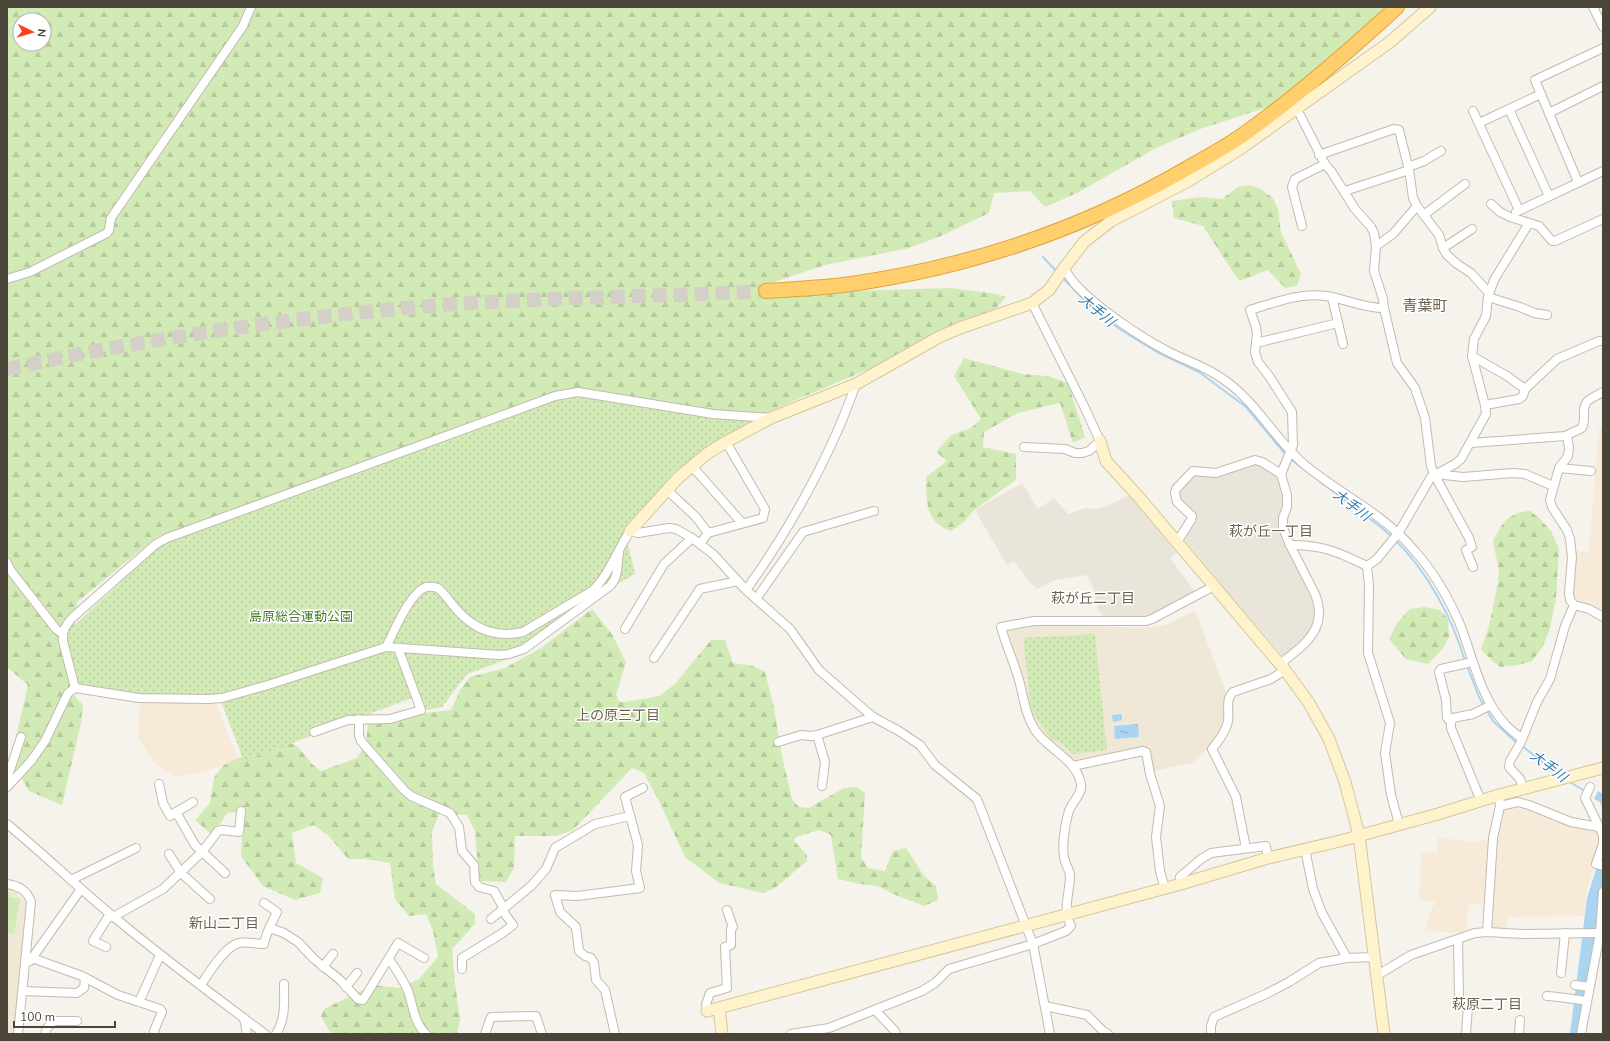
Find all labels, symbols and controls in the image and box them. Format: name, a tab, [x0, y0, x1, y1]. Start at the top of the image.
north arrow	[12, 12, 52, 52]
text: N	[34, 28, 49, 38]
water label: 大手川	[1074, 290, 1120, 332]
district label: 青葉町	[1402, 296, 1448, 316]
water label: 大手川	[1329, 485, 1376, 527]
district label: 萩が丘一丁目	[1229, 522, 1313, 541]
district label: 萩が丘二丁目	[1051, 589, 1135, 608]
park label: 島原総合運動公園	[249, 608, 353, 626]
district label: 上の原三丁目	[576, 706, 660, 725]
water label: 大手川	[1526, 746, 1573, 788]
district label: 新山二丁目	[189, 914, 259, 933]
district label: 萩原二丁目	[1452, 995, 1522, 1014]
scale bar	[14, 1003, 115, 1029]
text: 100 m	[20, 1009, 55, 1025]

